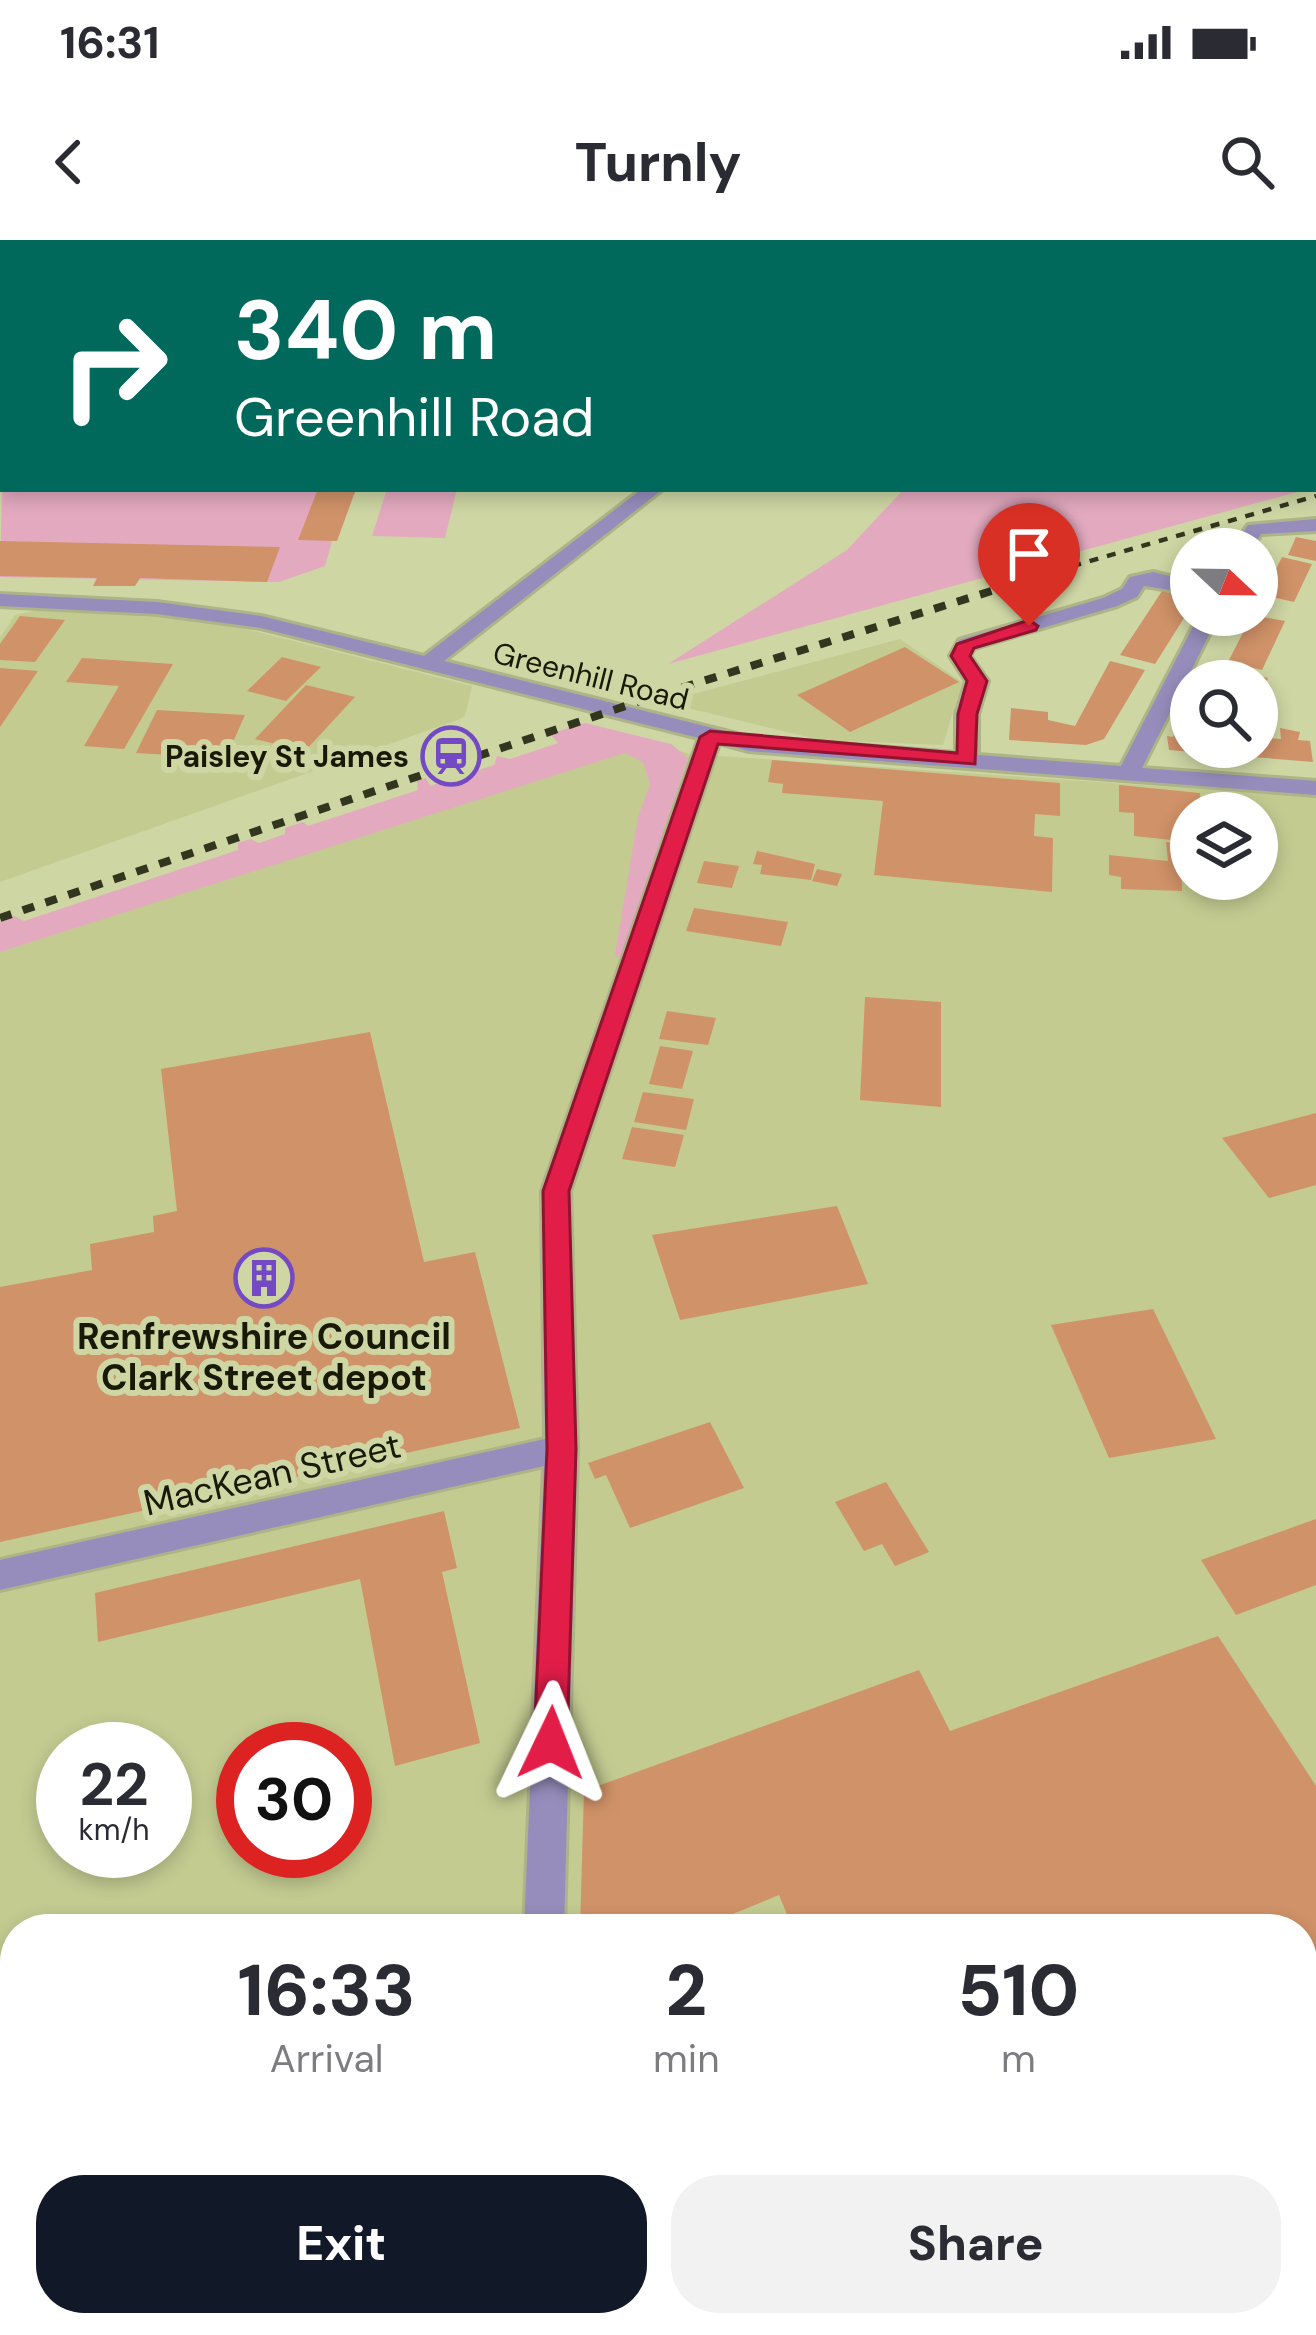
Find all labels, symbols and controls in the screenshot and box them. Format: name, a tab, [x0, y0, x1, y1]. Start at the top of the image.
text: 16:31	[60, 13, 160, 72]
text: Turnly	[575, 127, 741, 198]
icon: back	[36, 129, 102, 195]
icon: search	[1214, 129, 1280, 195]
text: 340 m	[234, 276, 497, 385]
icon: right	[36, 288, 192, 444]
text: Greenhill Road	[234, 382, 594, 453]
pin	[978, 503, 1080, 626]
icon: arrive	[996, 521, 1062, 587]
north arrow	[1170, 528, 1278, 636]
map controls	[1170, 528, 1278, 900]
street label: Greenhill Road	[489, 633, 693, 719]
button: search	[1170, 660, 1278, 768]
station icon: Paisley St James	[420, 725, 482, 787]
place label: Paisley St James	[165, 737, 409, 776]
button: layers	[1170, 792, 1278, 900]
building icon: Renfrewshire Council Clark Street depot	[233, 1247, 295, 1309]
place label: Renfrewshire Council Clark Street depot	[77, 1313, 451, 1401]
street label: MacKean Street	[139, 1422, 405, 1526]
position arrow	[488, 1680, 614, 1806]
speed limit sign: 30	[216, 1722, 372, 1878]
text: 22	[79, 1745, 149, 1824]
text: km/h	[79, 1810, 149, 1849]
text: 16:33	[238, 1944, 416, 2037]
text: 2	[666, 1944, 707, 2037]
text: 510	[957, 1944, 1079, 2037]
text: Arrival	[270, 2033, 383, 2084]
text: min	[653, 2033, 720, 2084]
text: m	[1001, 2033, 1036, 2084]
button: Exit	[36, 2175, 647, 2313]
button: Share	[671, 2175, 1281, 2313]

